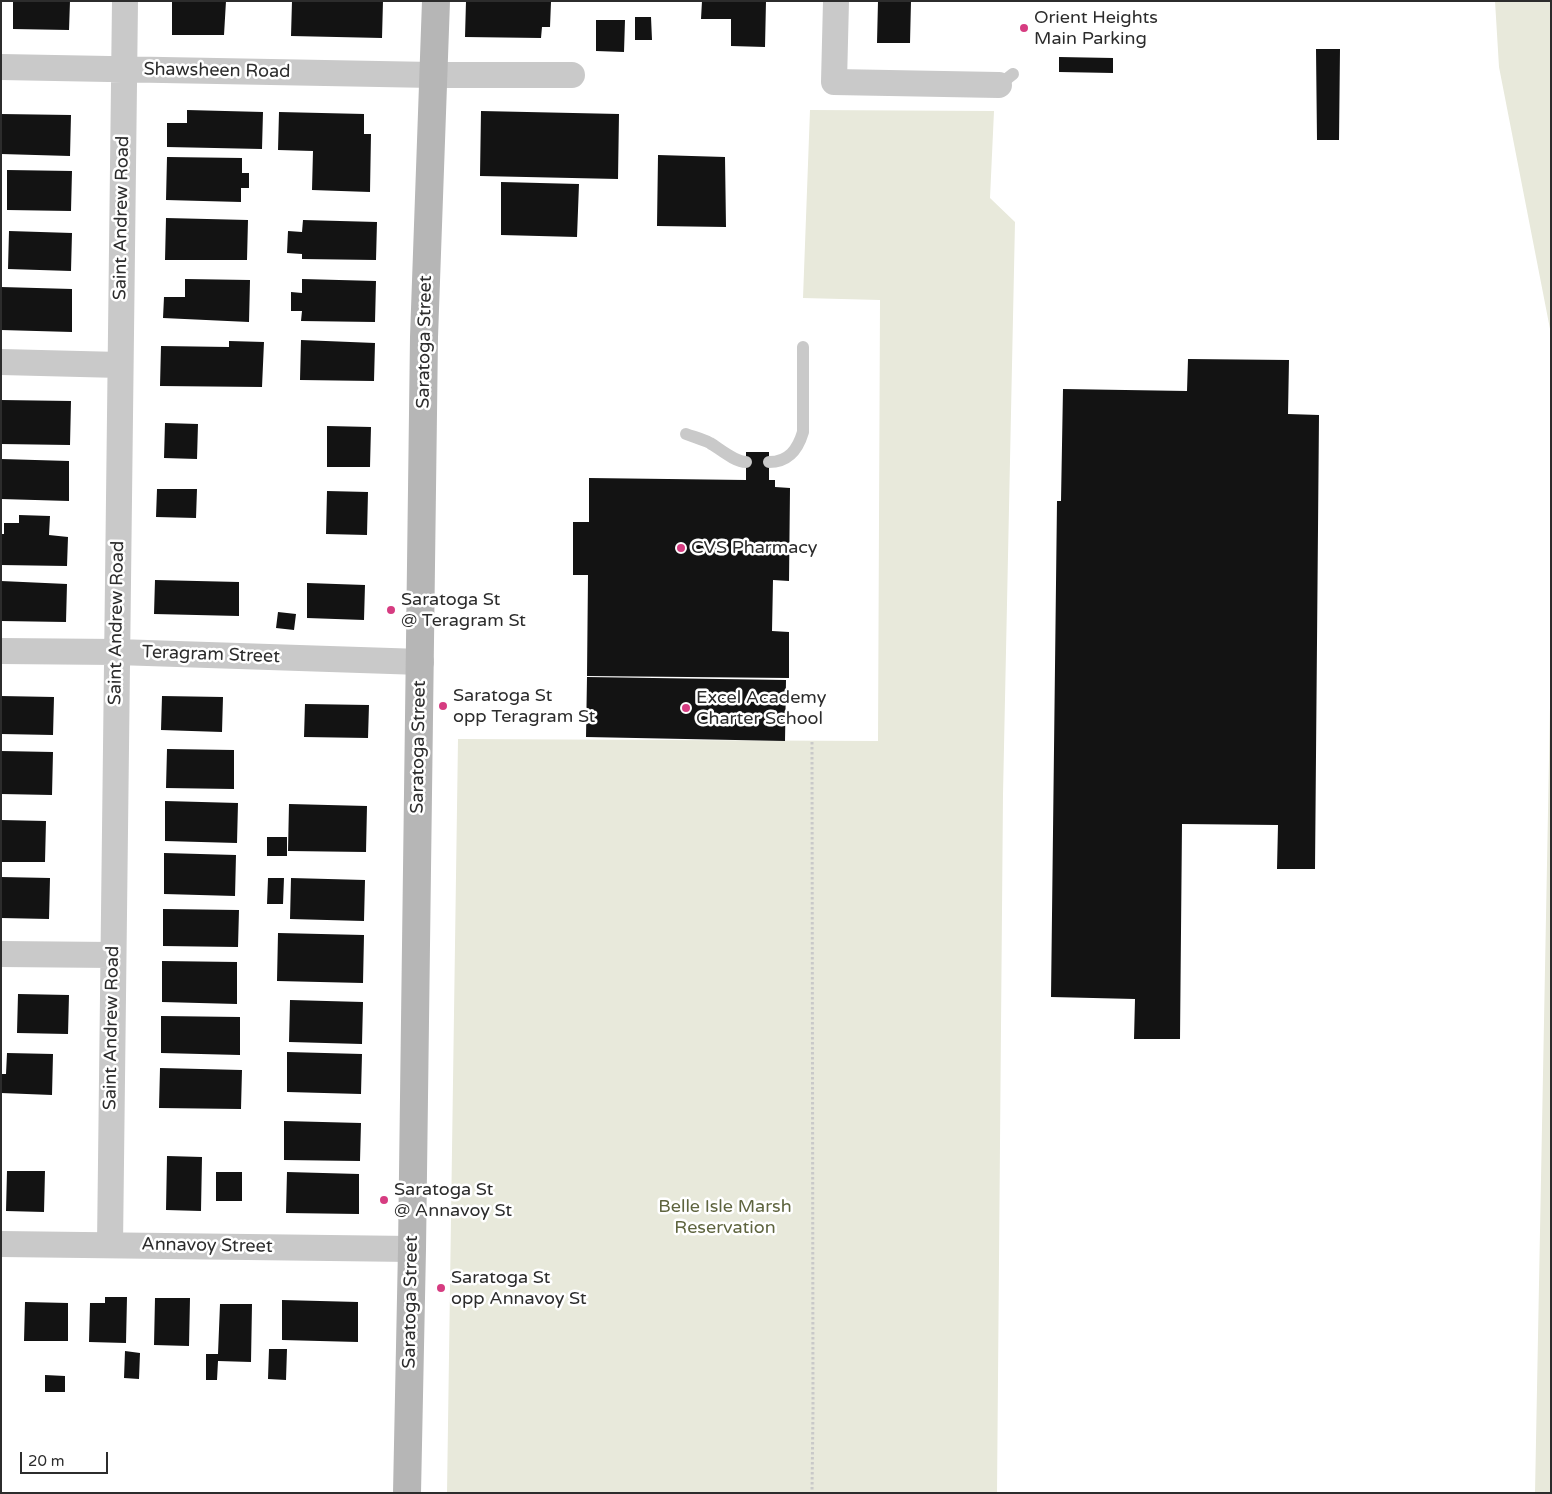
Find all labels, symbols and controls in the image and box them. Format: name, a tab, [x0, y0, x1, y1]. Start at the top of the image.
place label: Orient Heights Main Parking	[1034, 7, 1158, 50]
marker: Orient Heights Main Parking	[1018, 22, 1030, 34]
street label: Shawsheen Road	[143, 59, 291, 83]
street label: Saint Andrew Road	[110, 136, 134, 300]
street label: Saratoga Street	[413, 275, 437, 409]
place label: CVS Pharmacy	[691, 537, 818, 559]
street label: Saint Andrew Road	[105, 541, 129, 705]
marker: CVS Pharmacy	[675, 542, 687, 554]
place label: Saratoga St @ Teragram St	[401, 589, 526, 632]
marker: Saratoga St @ Teragram St	[385, 604, 397, 616]
street label: Teragram Street	[142, 642, 280, 668]
street label: Saratoga Street	[407, 680, 431, 814]
place label: Saratoga St opp Teragram St	[453, 685, 595, 728]
place label: Excel Academy Charter School	[696, 687, 826, 730]
marker: Saratoga St opp Teragram St	[437, 700, 449, 712]
marker: Excel Academy Charter School	[680, 702, 692, 714]
street label: Saint Andrew Road	[100, 946, 124, 1110]
place label: Saratoga St @ Annavoy St	[394, 1179, 512, 1222]
marker: Saratoga St @ Annavoy St	[378, 1194, 390, 1206]
park label: Belle Isle Marsh Reservation	[658, 1196, 792, 1238]
street label: Annavoy Street	[141, 1234, 273, 1258]
street label: Saratoga Street	[399, 1235, 423, 1369]
place label: Saratoga St opp Annavoy St	[451, 1267, 587, 1310]
marker: Saratoga St opp Annavoy St	[435, 1282, 447, 1294]
scale bar	[22, 1442, 110, 1474]
text: 20 m	[28, 1452, 65, 1470]

